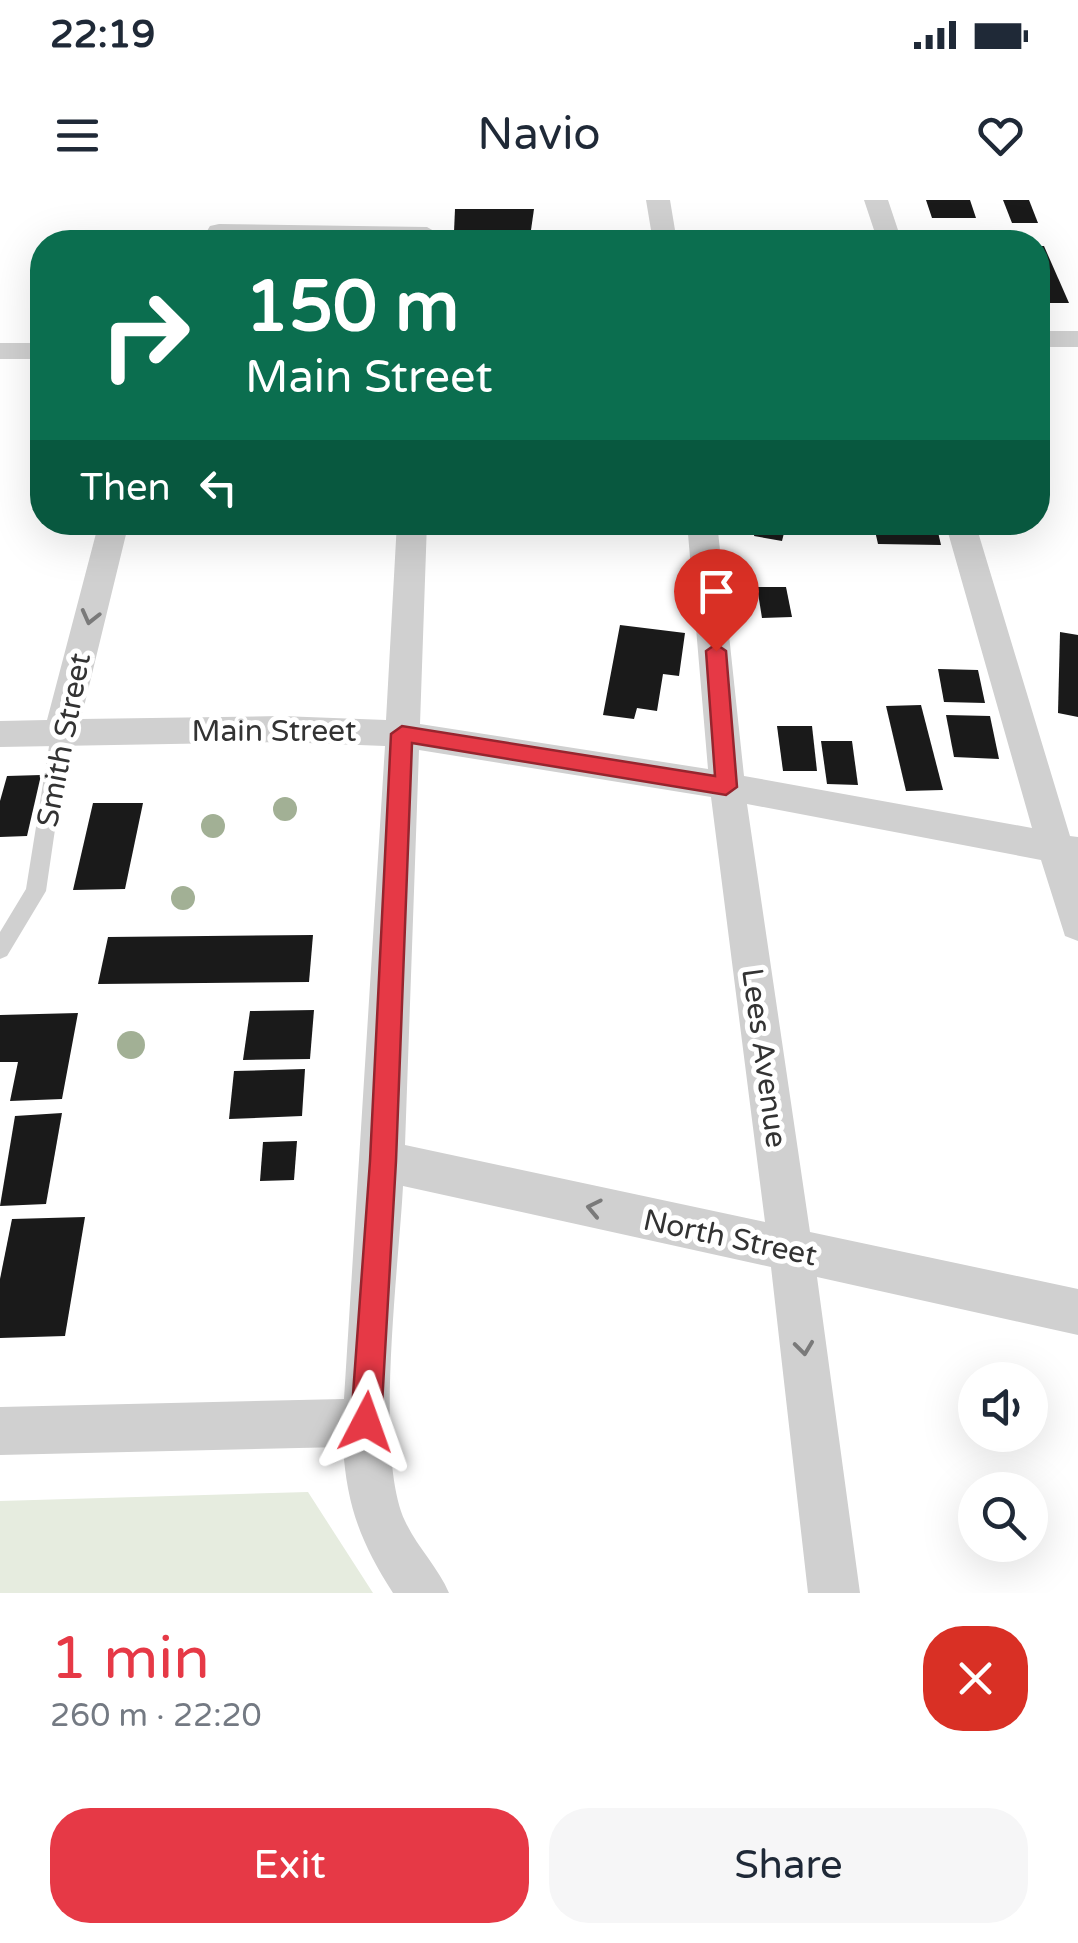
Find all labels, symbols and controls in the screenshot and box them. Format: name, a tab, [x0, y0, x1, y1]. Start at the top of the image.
text: 22:19	[50, 12, 155, 58]
icon: menu	[50, 108, 105, 163]
text: Navio	[477, 108, 601, 162]
icon: heart	[973, 108, 1028, 163]
text: 150 m	[245, 266, 459, 350]
icon: right	[80, 270, 210, 400]
text: Main Street	[245, 351, 493, 405]
icon: left	[191, 460, 246, 515]
text: Then	[80, 465, 171, 511]
pin	[674, 549, 759, 652]
icon: arrive	[689, 564, 744, 619]
one-way arrow	[80, 608, 101, 625]
street label: Smith Street	[29, 650, 99, 830]
street label: Main Street	[191, 713, 357, 750]
street label: Lees Avenue	[733, 966, 795, 1150]
one-way arrow	[586, 1199, 603, 1220]
street label: North Street	[640, 1202, 820, 1274]
one-way arrow	[792, 1340, 813, 1357]
map controls	[958, 1362, 1048, 1562]
button: sound	[958, 1362, 1048, 1452]
position arrow	[314, 1370, 418, 1474]
button: search	[958, 1472, 1048, 1562]
text: 1 min	[50, 1623, 210, 1695]
button: close	[923, 1626, 1028, 1731]
text: 260 m · 22:20	[50, 1697, 262, 1735]
button: Exit	[50, 1808, 529, 1923]
button: Share	[549, 1808, 1028, 1923]

